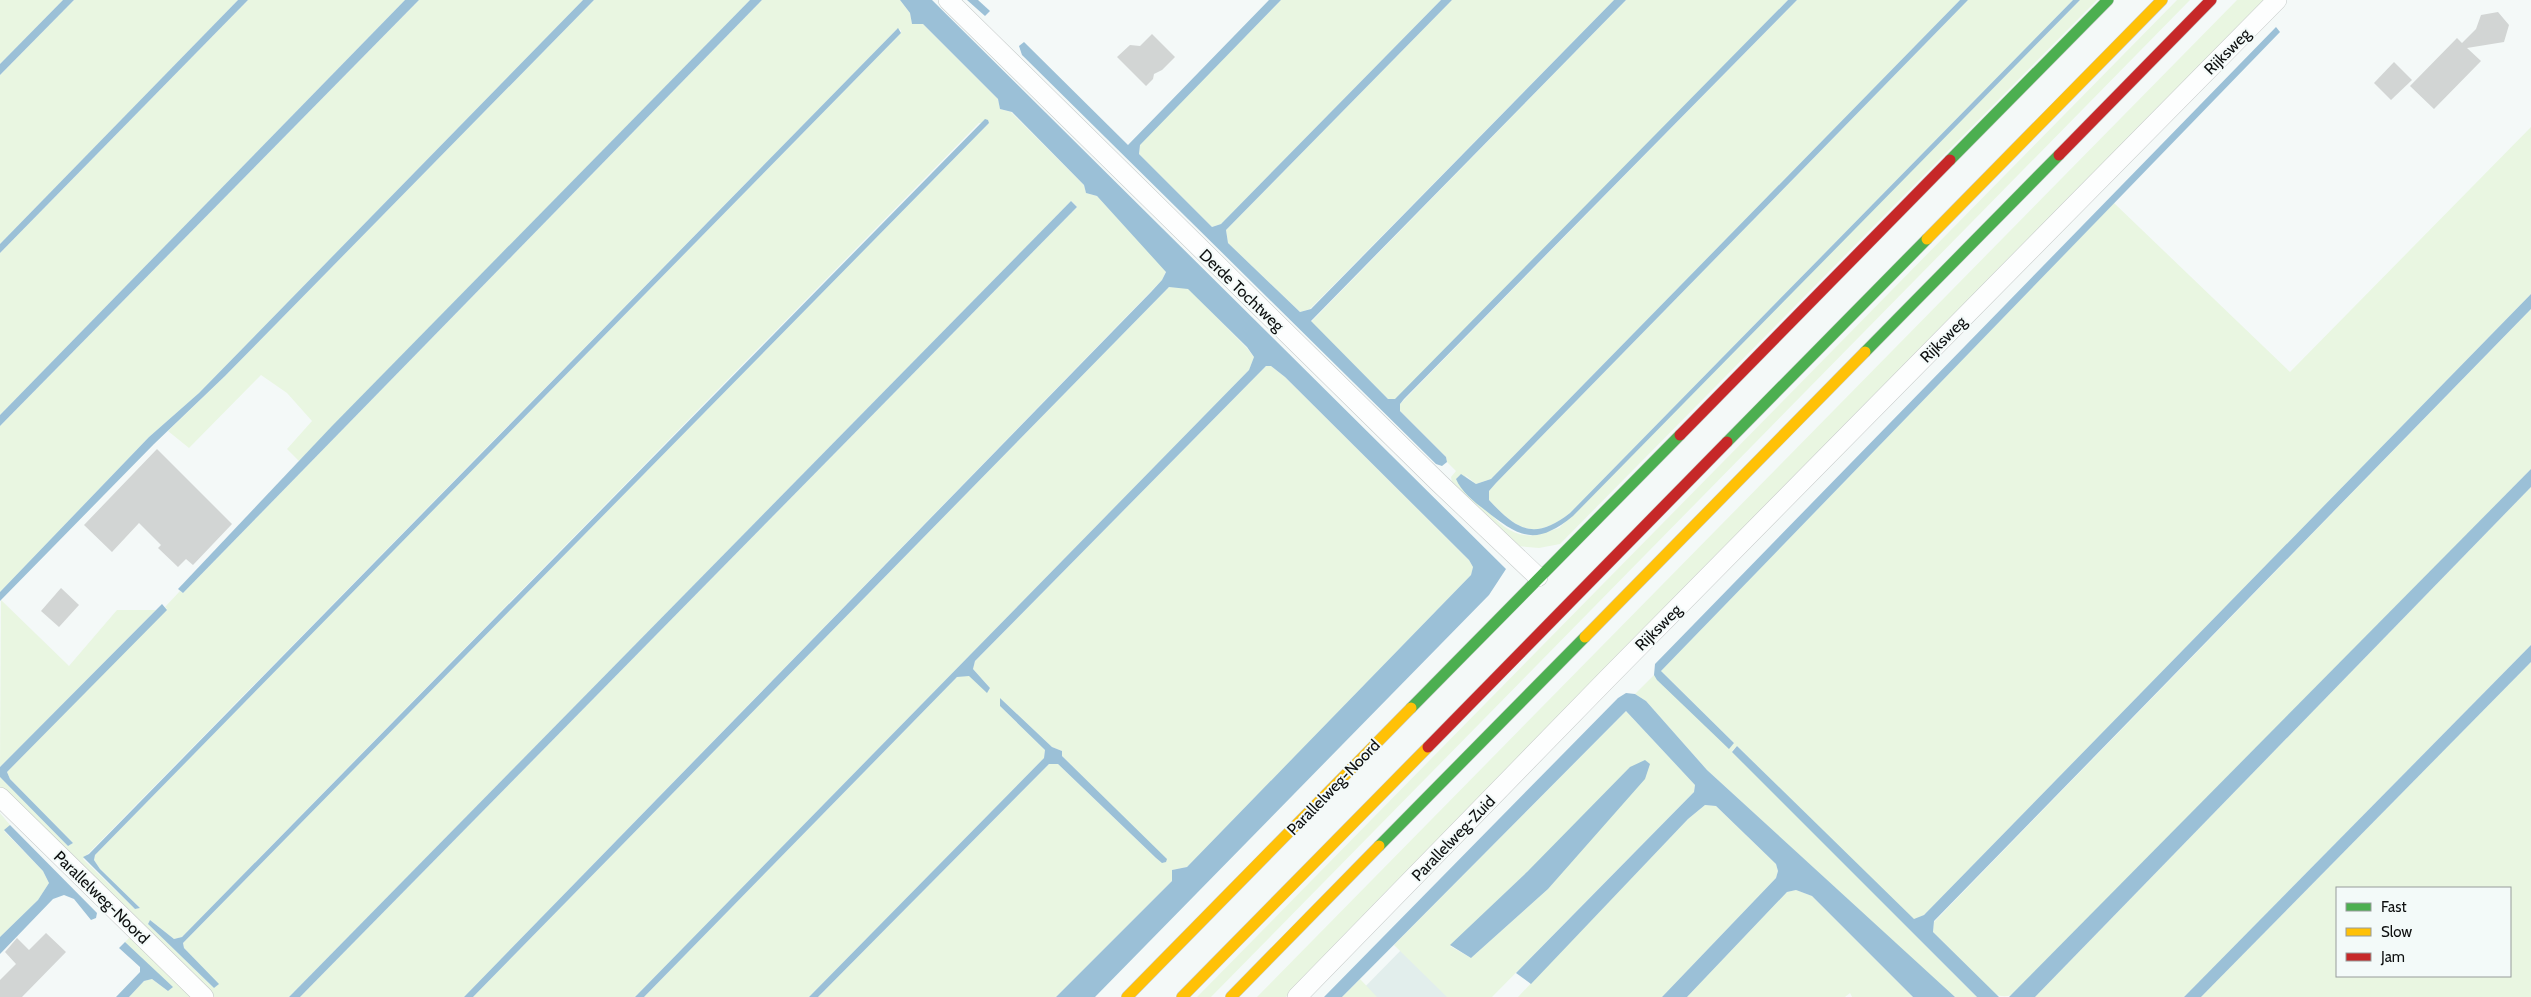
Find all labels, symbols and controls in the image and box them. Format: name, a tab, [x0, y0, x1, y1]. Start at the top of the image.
street label: Rijksweg	[2200, 23, 2255, 79]
street label: Derde Tochtweg	[1195, 245, 1289, 336]
street label: Rijksweg	[1916, 311, 1971, 367]
street label: Rijksweg	[1631, 599, 1686, 655]
street label: Parallelweg-Noord	[1283, 736, 1384, 839]
street label: Parallelweg-Zuid	[1408, 792, 1499, 885]
street label: Parallelweg-Noord	[50, 847, 153, 948]
legend	[2336, 887, 2511, 977]
text: Fast	[2381, 898, 2406, 916]
text: Slow	[2381, 923, 2412, 941]
text: Jam	[2380, 948, 2405, 966]

